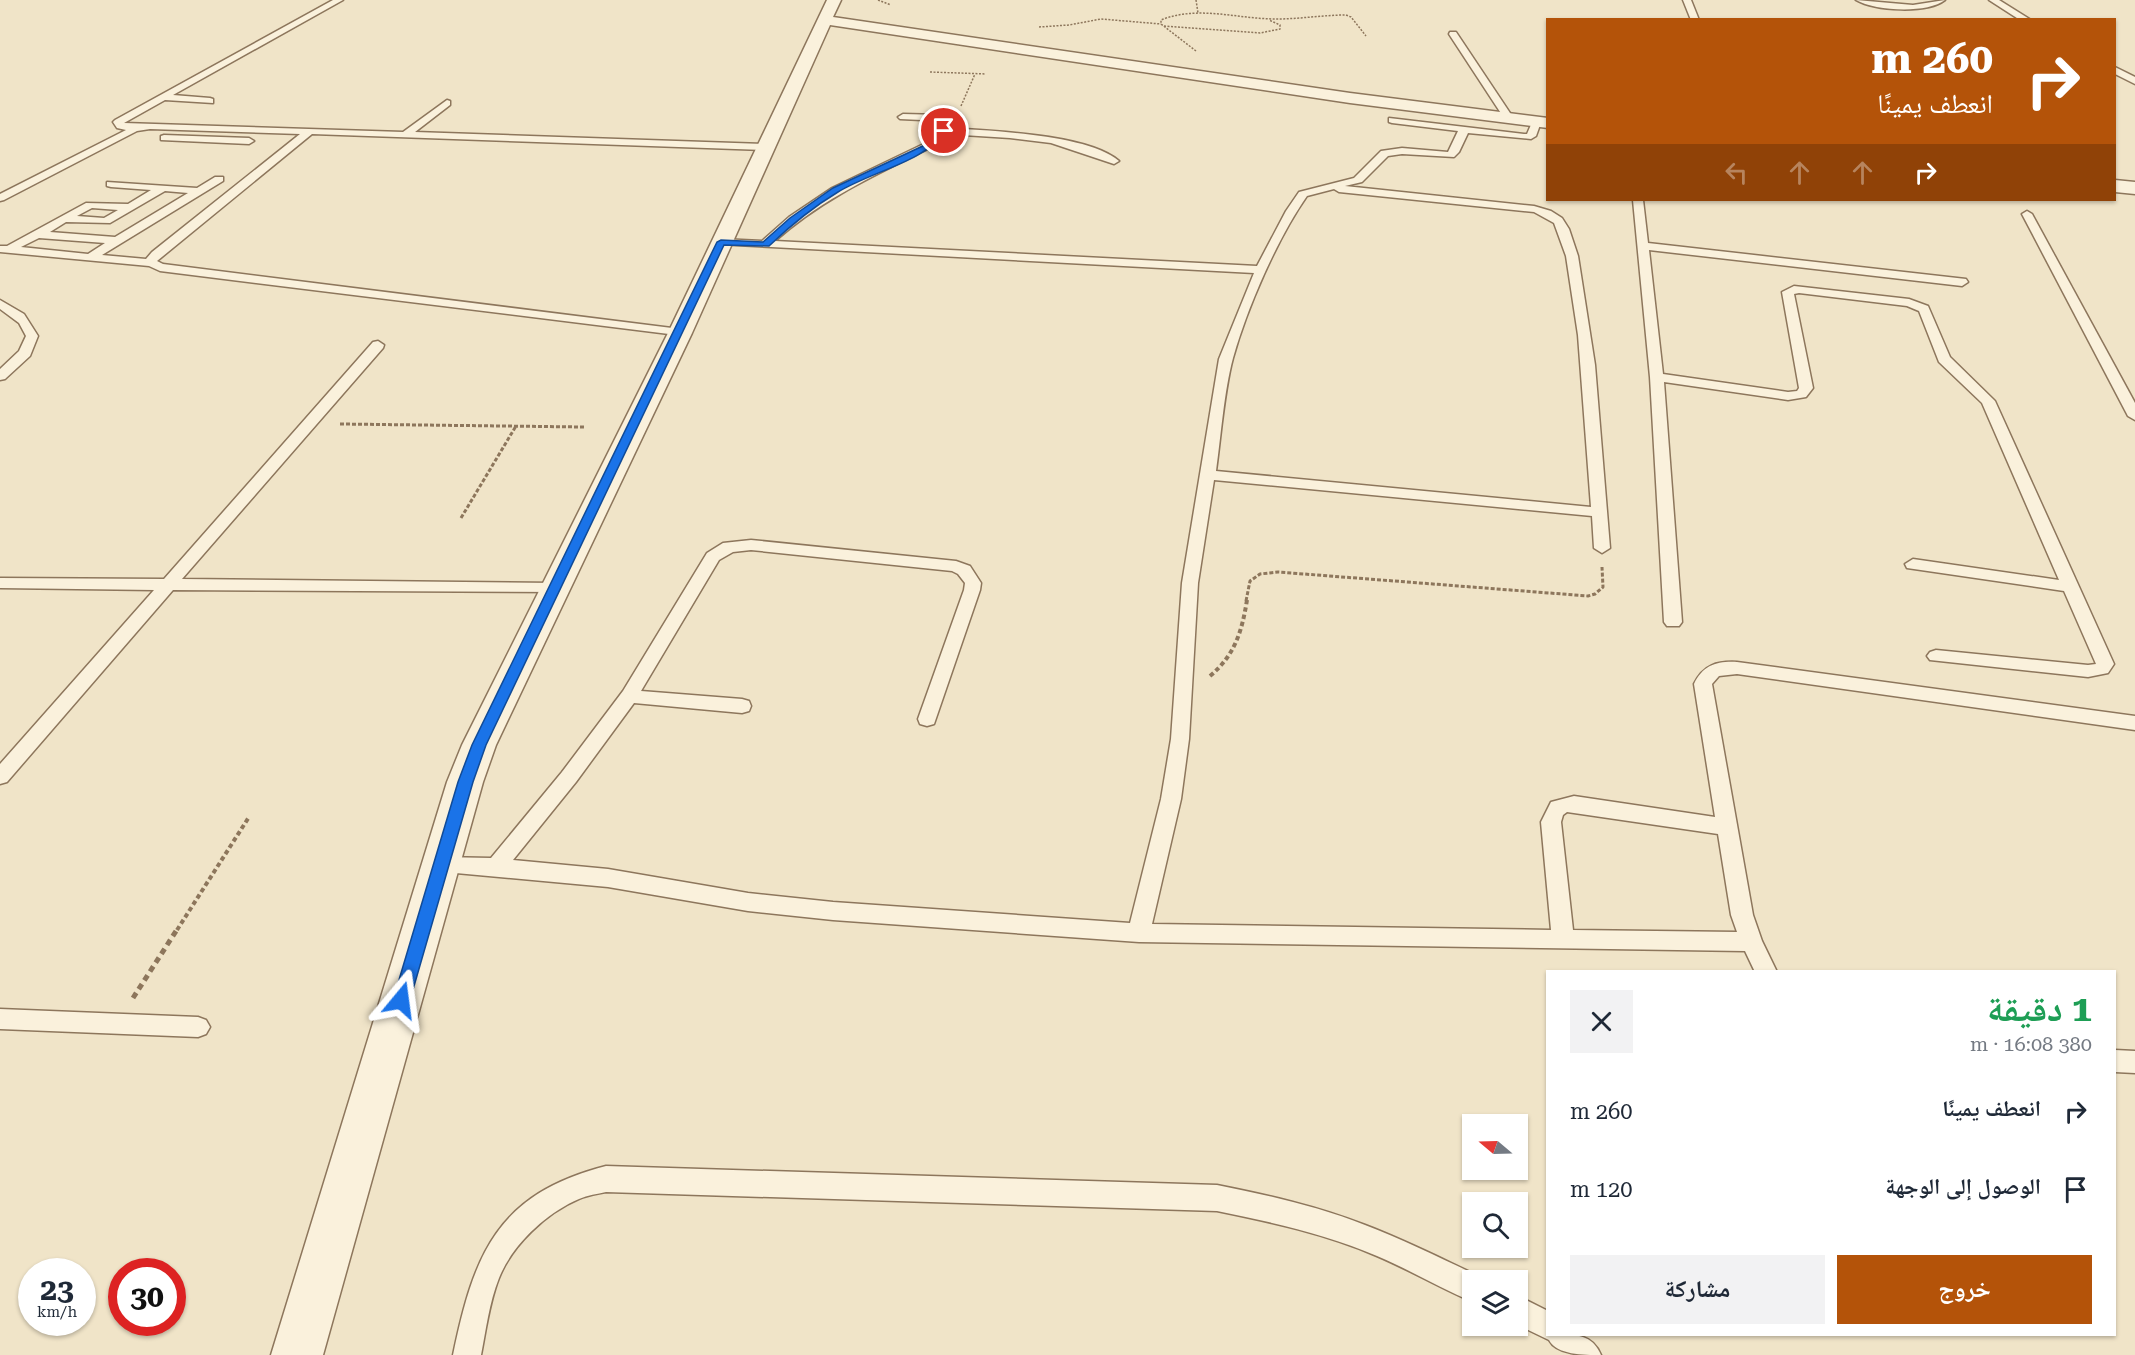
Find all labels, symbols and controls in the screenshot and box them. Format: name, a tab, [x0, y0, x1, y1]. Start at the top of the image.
text: 260 m	[1871, 34, 1993, 83]
icon: right	[2014, 42, 2092, 120]
text: انعطف يمينًا	[1877, 88, 1993, 120]
pin	[918, 105, 969, 156]
icon: arrive	[927, 114, 960, 147]
icon: left	[1720, 156, 1753, 189]
icon: ahead	[1783, 156, 1816, 189]
icon: ahead	[1846, 156, 1879, 189]
icon: right	[1909, 156, 1942, 189]
position arrow	[369, 968, 433, 1032]
text: 1 دقيقة	[1987, 988, 2092, 1030]
button: close	[1570, 990, 1633, 1053]
text: 380 m · 16:08	[1970, 1032, 2092, 1056]
icon: right	[2059, 1095, 2092, 1128]
text: انعطف يمينًا	[1942, 1096, 2041, 1121]
text: 260 m	[1570, 1099, 1633, 1124]
north arrow	[1462, 1114, 1528, 1180]
map controls	[1462, 1114, 1528, 1336]
icon: arrive	[2059, 1173, 2092, 1206]
text: الوصول إلى الوجهة	[1885, 1174, 2041, 1199]
text: 120 m	[1570, 1177, 1633, 1202]
button: search	[1462, 1192, 1528, 1258]
button: مشاركة	[1570, 1255, 1825, 1324]
button: خروج	[1837, 1255, 2092, 1324]
speed limit sign: 30	[108, 1258, 186, 1336]
button: layers	[1462, 1270, 1528, 1336]
text: 23	[40, 1272, 74, 1307]
text: km/h	[37, 1303, 77, 1321]

